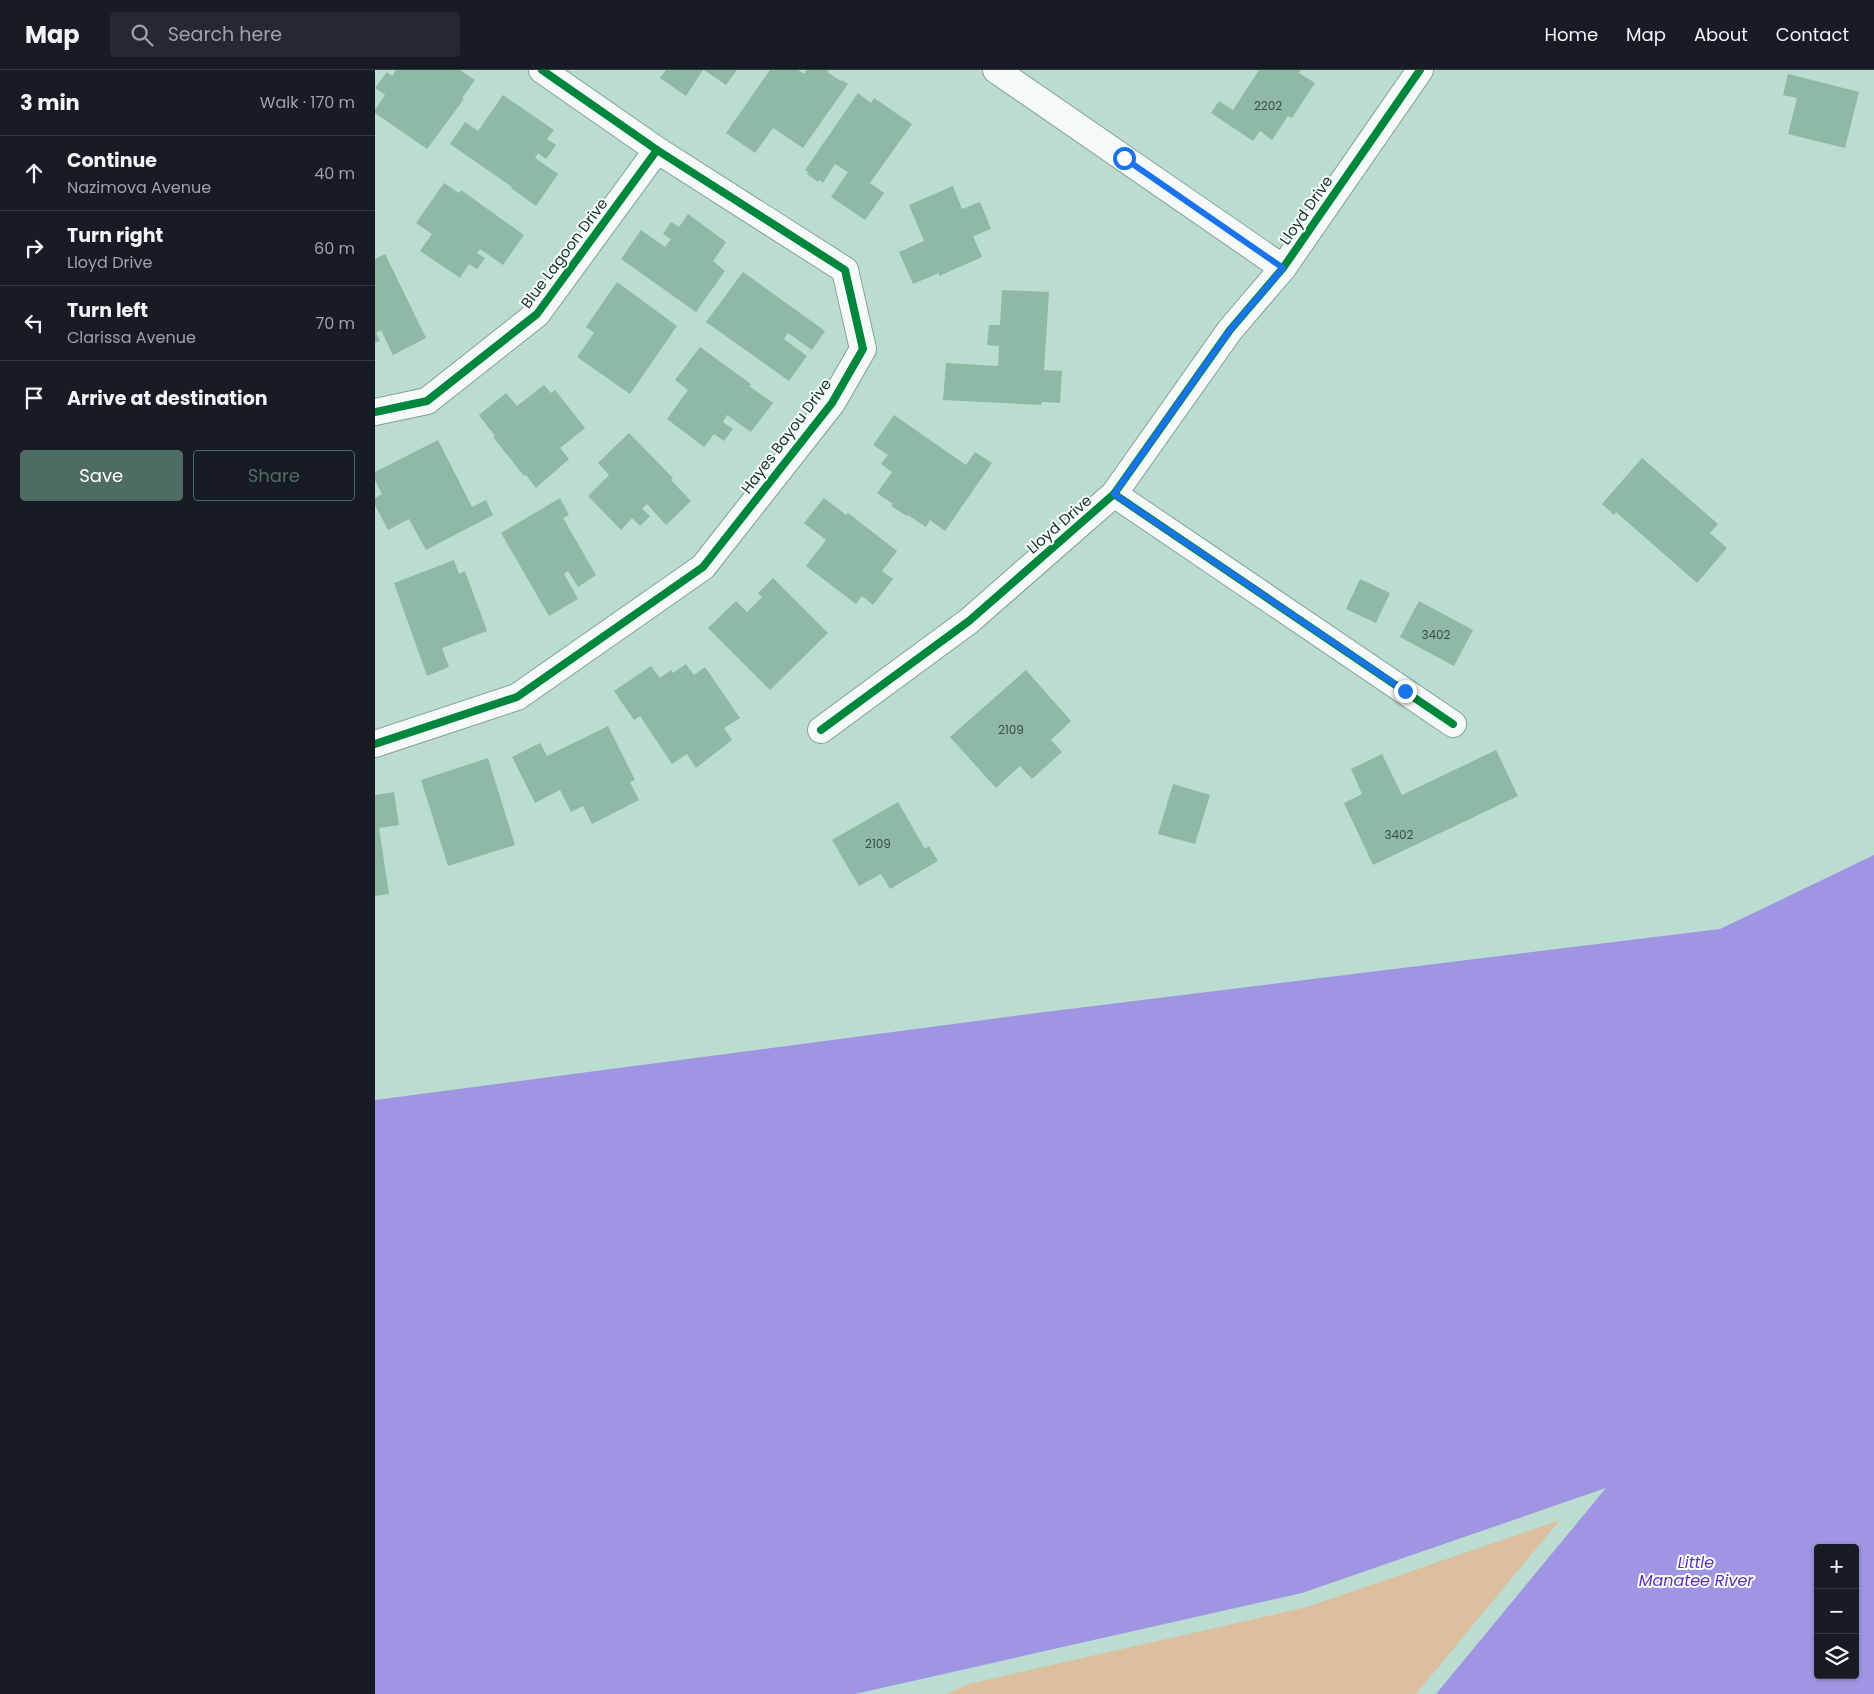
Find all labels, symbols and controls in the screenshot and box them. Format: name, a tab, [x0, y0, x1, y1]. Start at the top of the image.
search box	[110, 12, 460, 57]
text: Map	[25, 18, 80, 51]
icon: search	[128, 21, 156, 49]
text: Search here	[168, 21, 282, 48]
text: Home	[1544, 22, 1598, 47]
text: Map	[1626, 22, 1666, 47]
text: About	[1694, 22, 1748, 47]
text: Contact	[1776, 22, 1849, 47]
text: 3 min	[20, 88, 80, 117]
text: Walk · 170 m	[260, 91, 355, 114]
house number: 2202	[1254, 97, 1282, 114]
text: Continue	[67, 147, 157, 174]
route start	[1113, 147, 1136, 170]
icon: ahead	[20, 159, 48, 187]
text: 40 m	[314, 162, 355, 185]
street label: Lloyd Drive	[1274, 171, 1338, 249]
text: Nazimova Avenue	[67, 176, 211, 199]
street label: Blue Lagoon Drive	[516, 194, 612, 312]
text: Turn right	[67, 222, 163, 249]
icon: right	[20, 234, 48, 262]
text: 60 m	[314, 237, 355, 260]
text: Lloyd Drive	[67, 251, 152, 274]
text: Turn left	[67, 297, 148, 324]
icon: left	[20, 309, 48, 337]
text: 70 m	[315, 312, 355, 335]
text: Clarissa Avenue	[67, 326, 196, 349]
street label: Hayes Bayou Drive	[736, 374, 836, 498]
icon: arrive	[20, 384, 48, 412]
text: Arrive at destination	[67, 385, 268, 412]
button: Save	[20, 450, 183, 501]
button: Share	[193, 450, 355, 501]
street label: Lloyd Drive	[1022, 490, 1096, 558]
house number: 3402	[1421, 626, 1451, 643]
route end	[1394, 680, 1417, 703]
house number: 2109	[998, 721, 1024, 738]
house number: 3402	[1384, 826, 1414, 843]
house number: 2109	[865, 835, 891, 852]
map controls	[1814, 1544, 1859, 1679]
button: +	[1814, 1544, 1859, 1589]
water label: Little Manatee River	[1639, 1551, 1754, 1592]
button: −	[1814, 1589, 1859, 1634]
button: layers	[1814, 1634, 1859, 1679]

